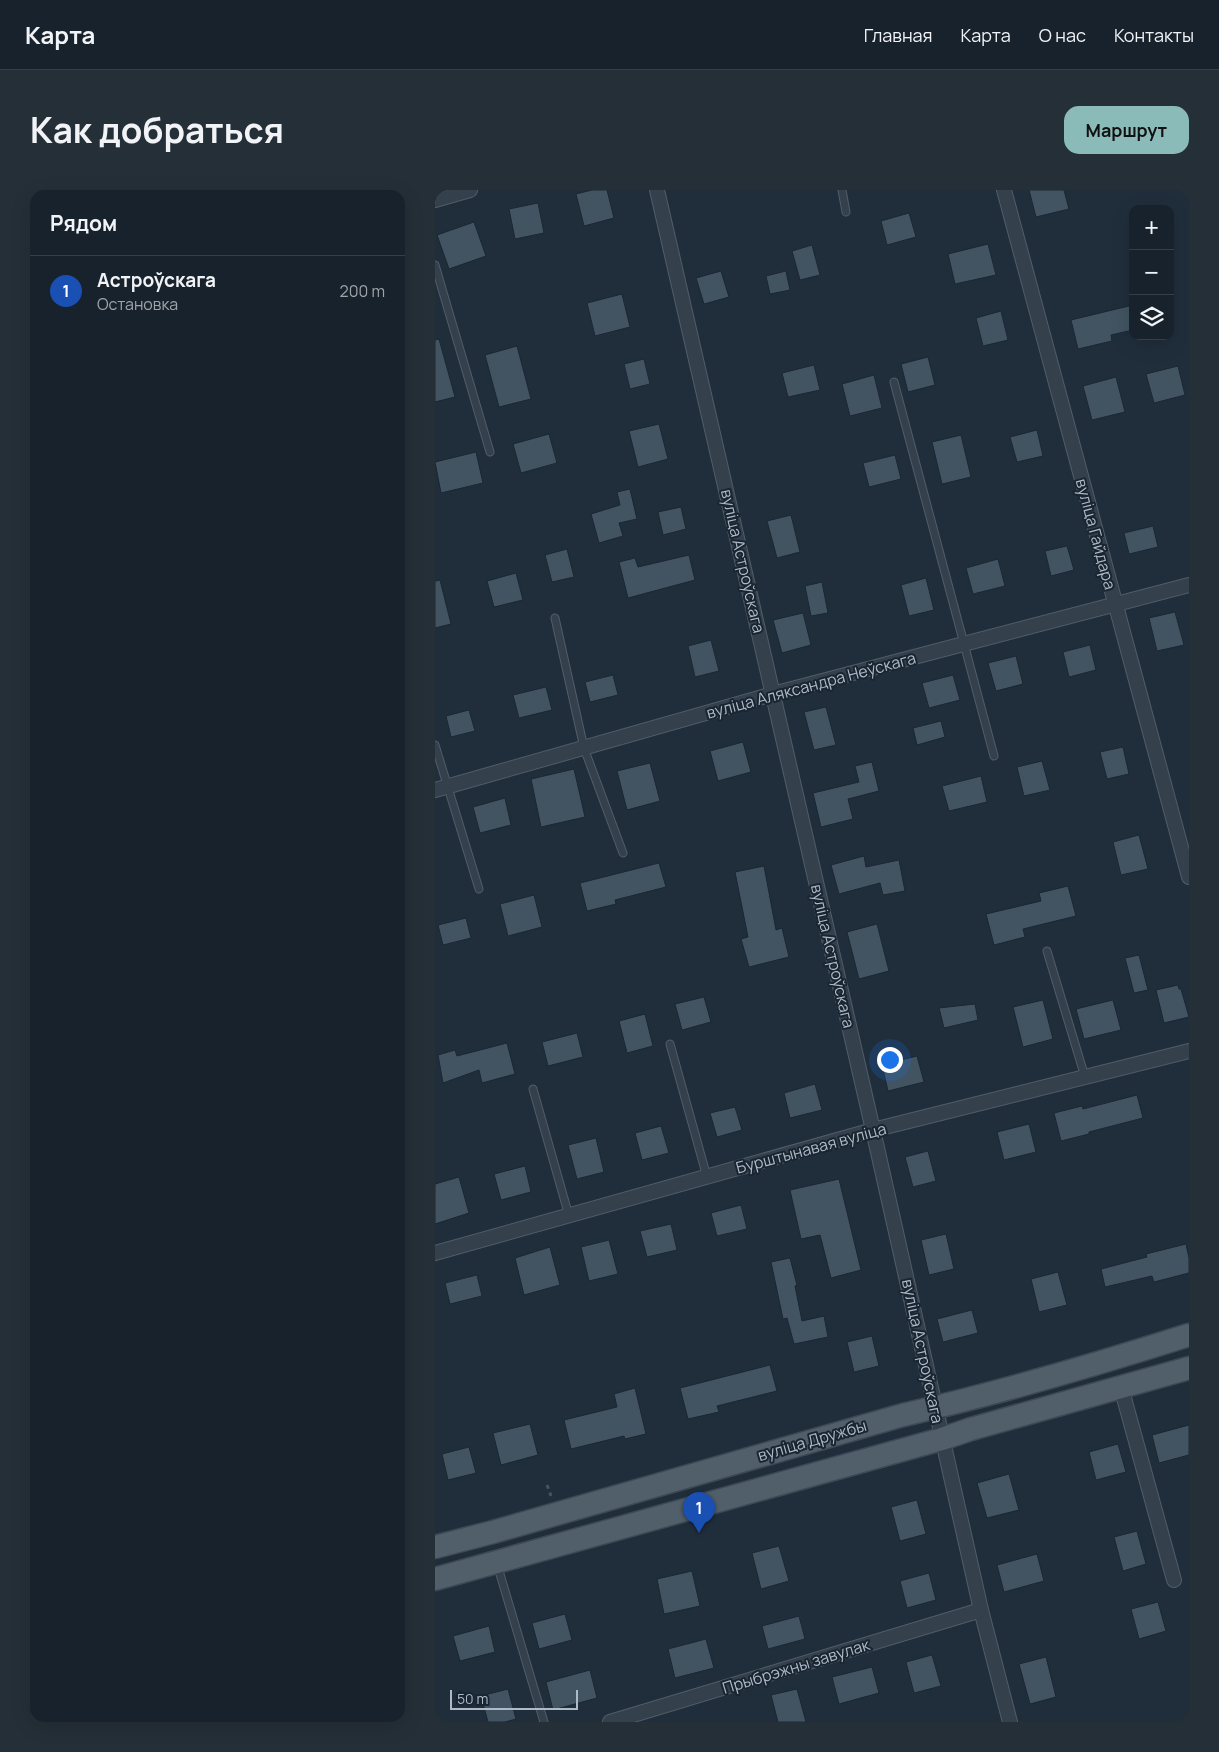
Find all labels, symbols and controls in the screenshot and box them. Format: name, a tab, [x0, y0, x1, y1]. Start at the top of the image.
text: Карта	[25, 18, 95, 51]
text: Главная	[864, 23, 933, 47]
text: Карта	[961, 23, 1011, 47]
text: О нас	[1039, 23, 1086, 47]
text: Контакты	[1114, 23, 1194, 47]
text: Как добраться	[30, 106, 284, 154]
button: Маршрут	[1064, 106, 1189, 154]
map controls	[1129, 205, 1174, 340]
button: +	[1129, 205, 1174, 250]
text: Рядом	[50, 209, 117, 237]
button: −	[1129, 250, 1174, 295]
text: Астроўскага	[97, 267, 216, 293]
text: 1	[62, 280, 70, 302]
text: 200 m	[340, 280, 385, 302]
text: Остановка	[97, 293, 178, 315]
button: layers	[1129, 295, 1174, 340]
street label: вуліца Гайдара	[1071, 476, 1121, 592]
street label: вуліца Астроўскага	[716, 487, 770, 635]
street label: вуліца Аляксандра Неўскага	[704, 646, 918, 724]
street label: вуліца Астроўскага	[806, 882, 860, 1030]
your location	[877, 1047, 903, 1073]
street label: Бурштынавая вуліца	[733, 1117, 889, 1179]
street label: вуліца Астроўскага	[897, 1277, 949, 1425]
street label: вуліца Дружбы	[755, 1414, 869, 1466]
pin: 1	[683, 1492, 715, 1533]
street label: Прыбрэжны завулак	[720, 1633, 873, 1699]
scale bar	[450, 1687, 577, 1710]
text: 50 m	[457, 1689, 488, 1708]

